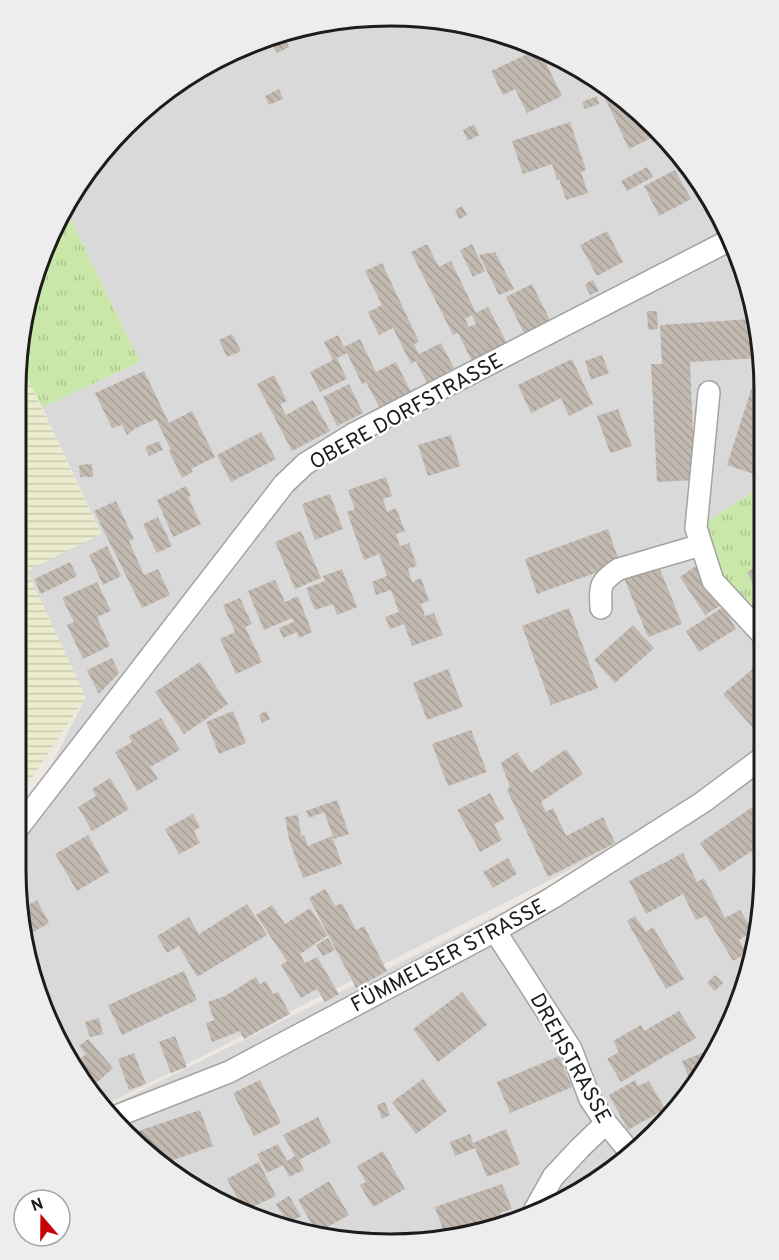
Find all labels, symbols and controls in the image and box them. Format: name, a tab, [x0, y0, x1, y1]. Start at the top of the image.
street label: OBERE DORFSTRASSE	[305, 348, 508, 477]
street label: FÜMMELSER STRASSE	[347, 893, 551, 1019]
street label: DREHSTRASSE	[523, 989, 617, 1129]
north arrow	[12, 1188, 72, 1248]
text: N	[29, 1194, 46, 1217]

